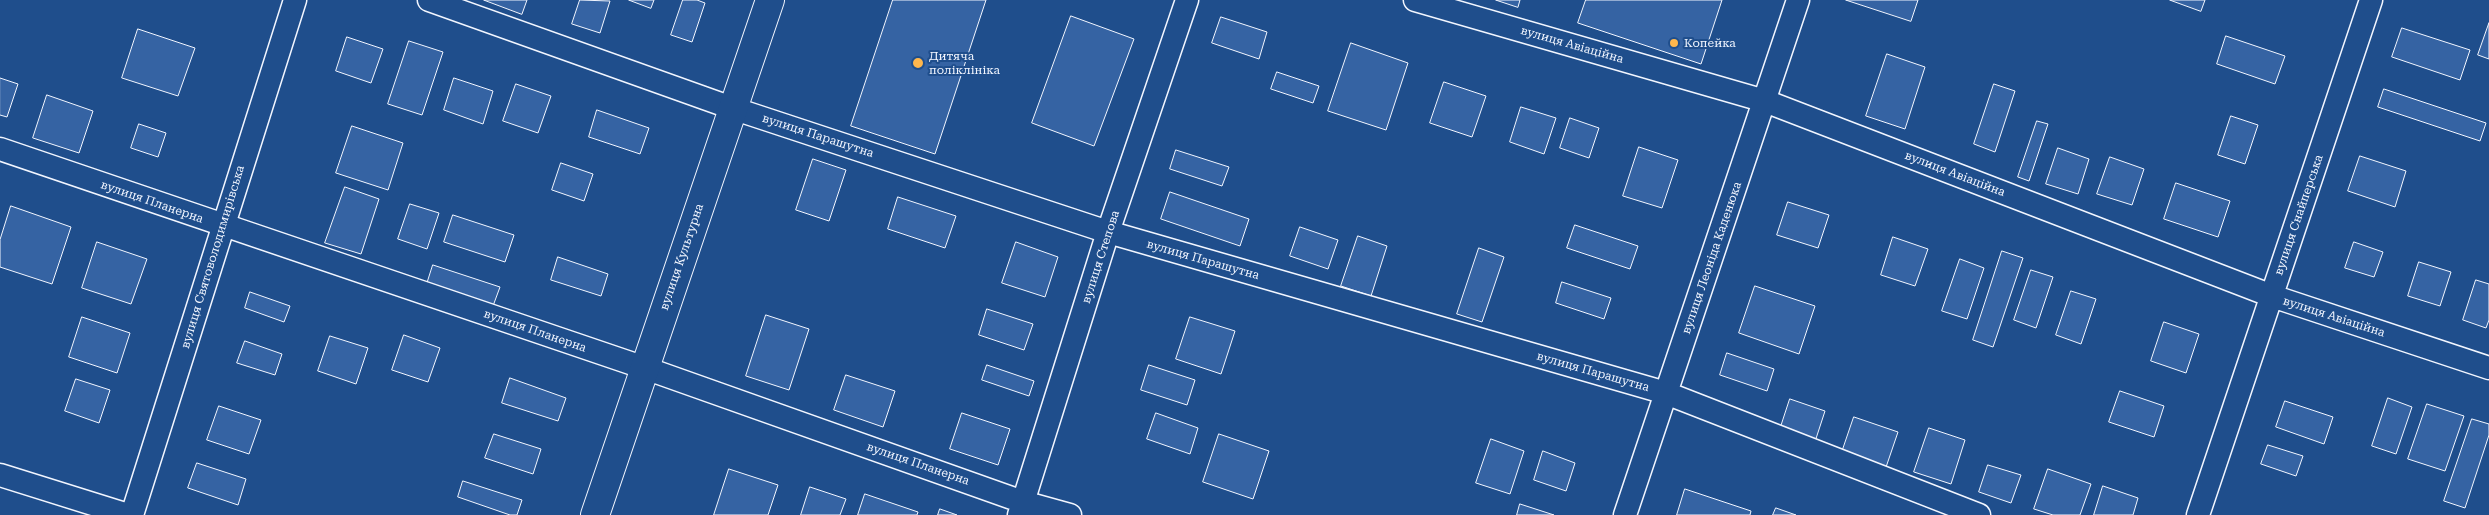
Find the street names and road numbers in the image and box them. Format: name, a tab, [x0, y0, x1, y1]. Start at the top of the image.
street label: вулиця Авіаційна	[1519, 23, 1625, 67]
street label: вулиця Парашутна	[760, 111, 876, 161]
street label: вулиця Авіаційна	[1903, 148, 2007, 200]
street label: вулиця Снайперська	[2272, 153, 2326, 277]
street label: вулиця Святоволодимирівська	[178, 164, 248, 350]
street label: вулиця Планерна	[99, 178, 205, 226]
street label: вулиця Леоніда Каденюка	[1679, 180, 1745, 336]
street label: вулиця Культурна	[657, 202, 707, 312]
street label: вулиця Степова	[1079, 209, 1123, 305]
street label: вулиця Парашутна	[1145, 237, 1261, 283]
street label: вулиця Авіаційна	[2281, 294, 2387, 340]
street label: вулиця Планерна	[482, 307, 588, 355]
street label: вулиця Парашутна	[1535, 349, 1651, 395]
street label: вулиця Планерна	[865, 440, 971, 488]

